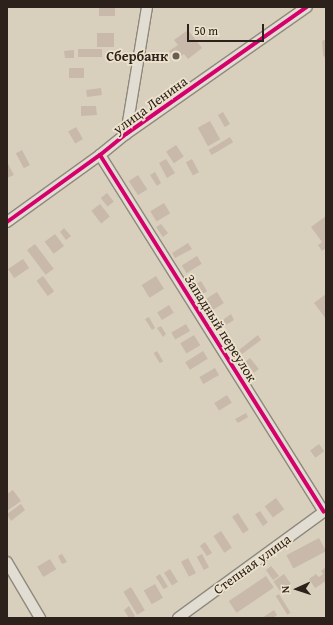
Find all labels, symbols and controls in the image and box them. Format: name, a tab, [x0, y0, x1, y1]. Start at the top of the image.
scale bar	[189, 16, 266, 42]
text: 50 m	[194, 22, 218, 39]
place label: Сбербанк	[106, 48, 168, 64]
marker: Сбербанк	[171, 51, 181, 61]
street label: улица Ленина	[110, 72, 190, 138]
street label: Западный переулок	[181, 271, 261, 385]
street label: Степная улица	[210, 530, 294, 598]
north arrow	[277, 569, 317, 609]
text: N	[277, 586, 293, 594]

